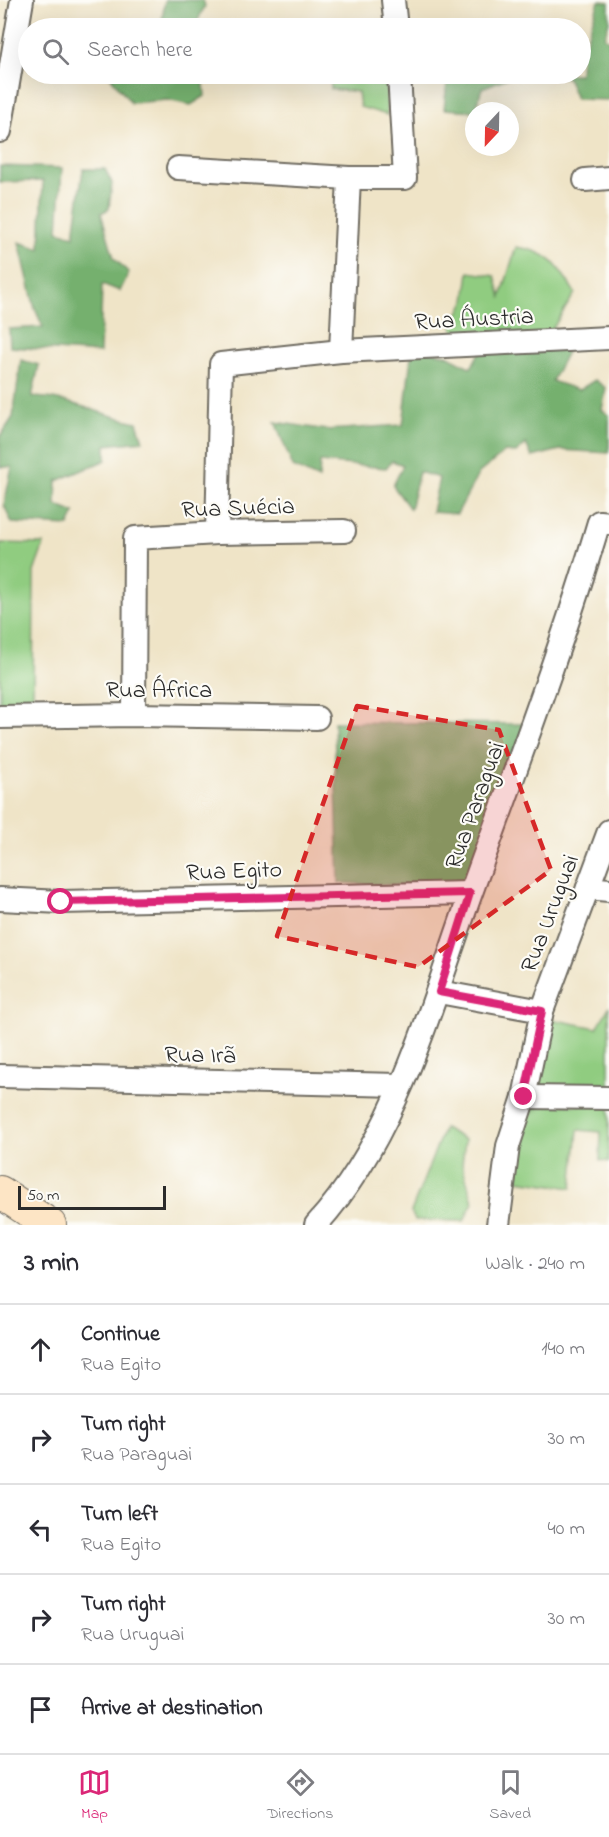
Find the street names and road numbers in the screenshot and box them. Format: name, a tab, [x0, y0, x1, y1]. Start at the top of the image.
street label: Rua Áustria	[414, 300, 535, 341]
street label: Rua Suécia	[181, 490, 295, 529]
street label: Rua África	[106, 674, 212, 709]
street label: Rua Paraguai	[437, 737, 516, 875]
street label: Rua Uruguai	[513, 850, 590, 978]
street label: Rua Egito	[185, 853, 283, 892]
street label: Rua Irã	[164, 1038, 236, 1075]

